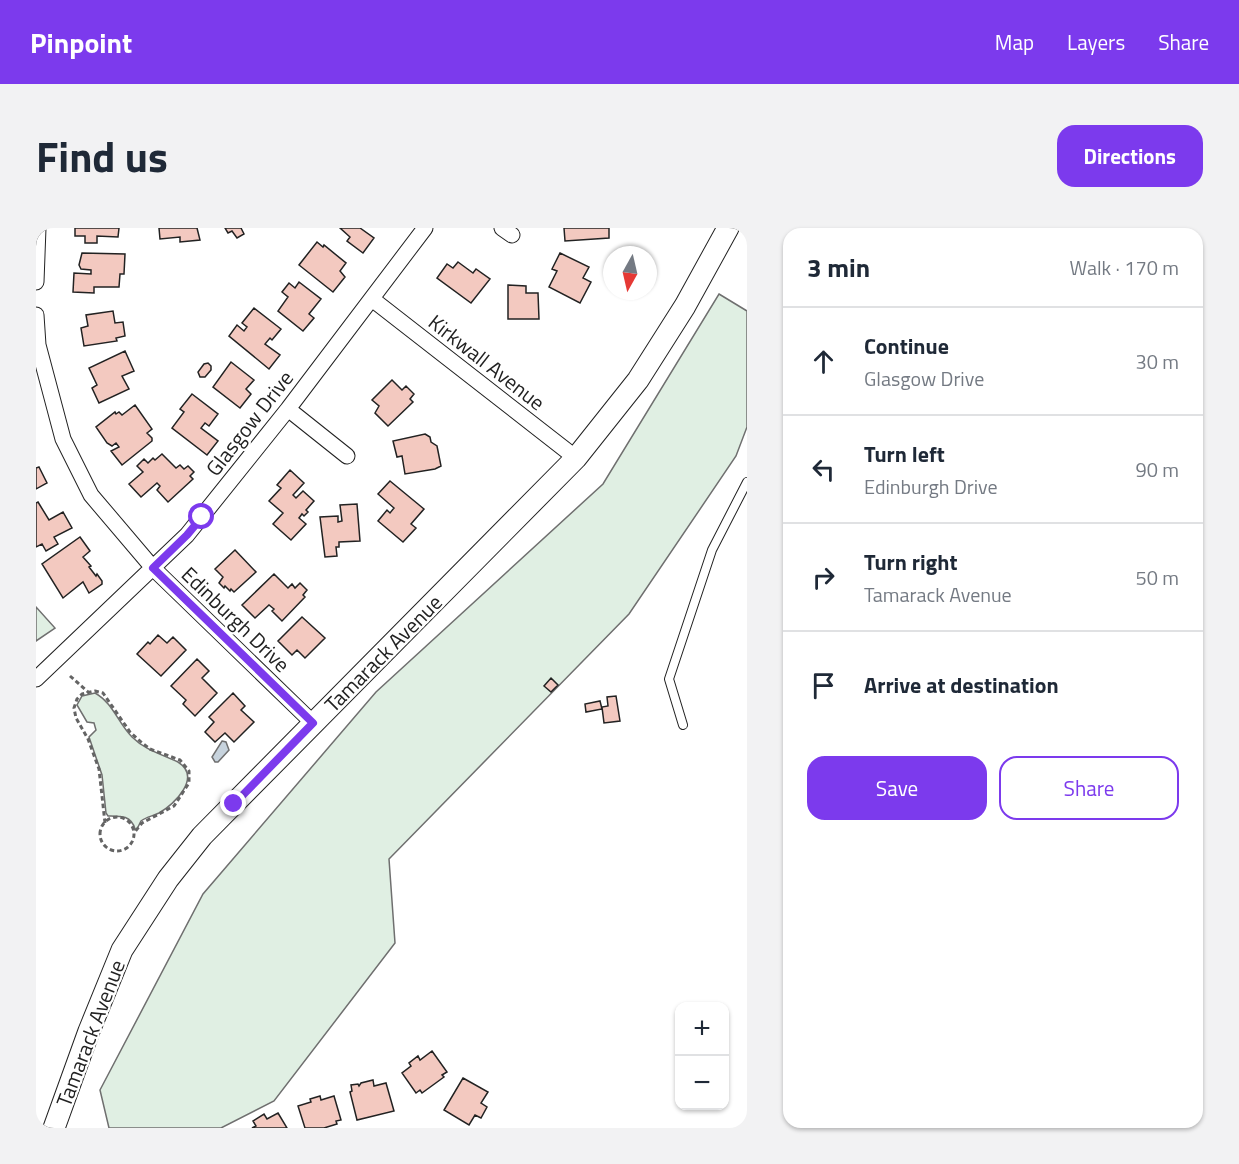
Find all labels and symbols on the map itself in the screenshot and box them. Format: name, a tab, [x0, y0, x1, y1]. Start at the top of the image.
north arrow	[603, 246, 657, 300]
street label: Kirkwall Avenue	[422, 306, 552, 418]
street label: Glasgow Drive	[198, 363, 300, 483]
route start	[188, 503, 214, 529]
street label: Edinburgh Drive	[174, 559, 298, 679]
street label: Tamarack Avenue	[317, 587, 449, 719]
route end	[220, 790, 246, 816]
street label: Tamarack Avenue	[47, 955, 133, 1111]

